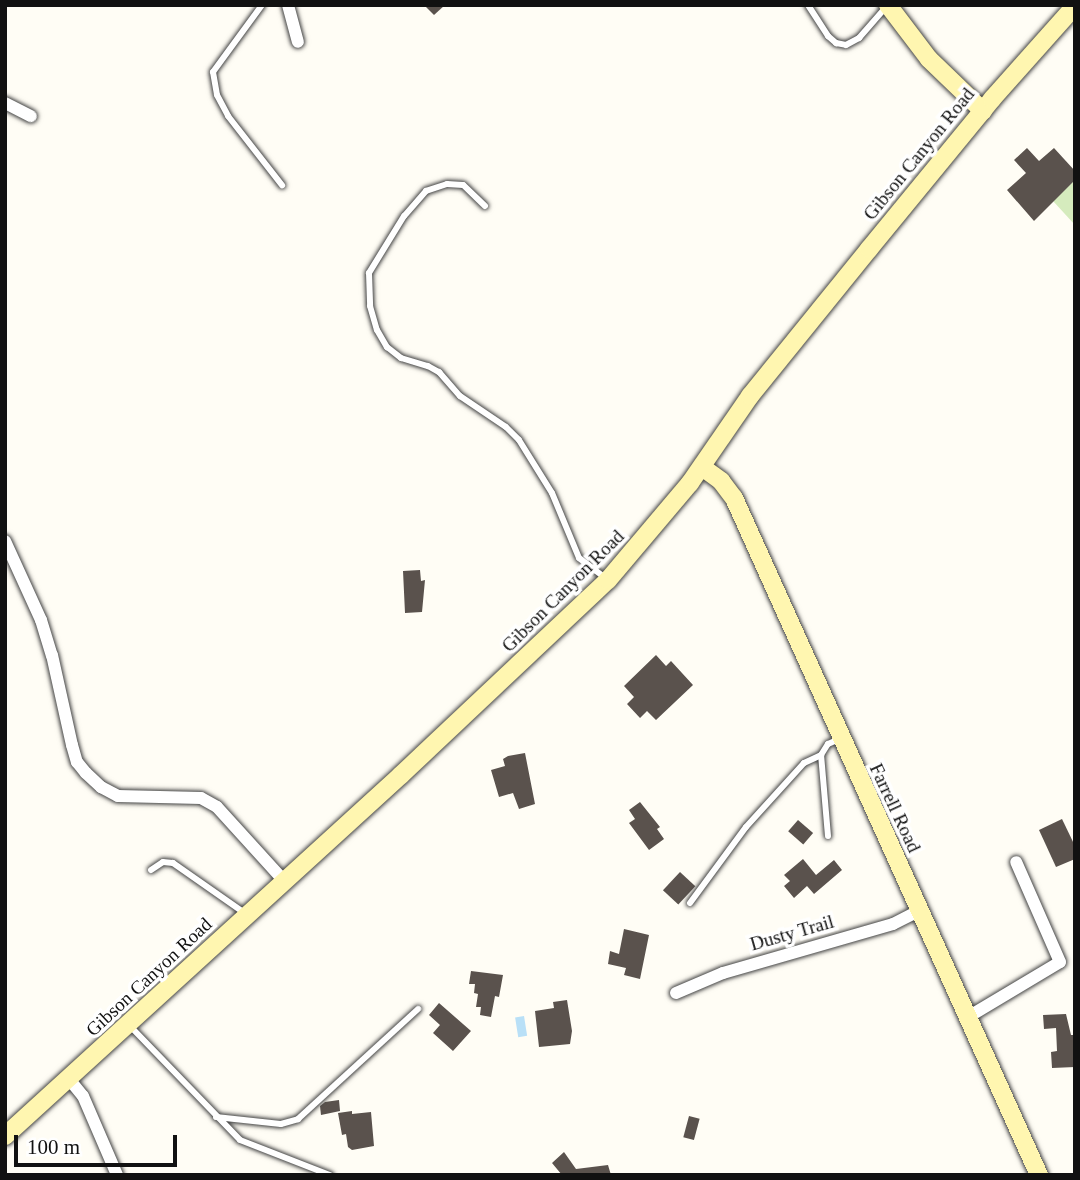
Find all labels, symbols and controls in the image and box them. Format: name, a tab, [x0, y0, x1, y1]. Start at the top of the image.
street label: Gibson Canyon Road	[859, 83, 979, 225]
street label: Gibson Canyon Road	[497, 525, 629, 657]
street label: Farrell Road	[864, 760, 926, 856]
street label: Dusty Trail	[747, 910, 837, 956]
street label: Gibson Canyon Road	[81, 913, 217, 1041]
scale bar	[18, 1120, 180, 1164]
text: 100 m	[27, 1135, 80, 1159]

